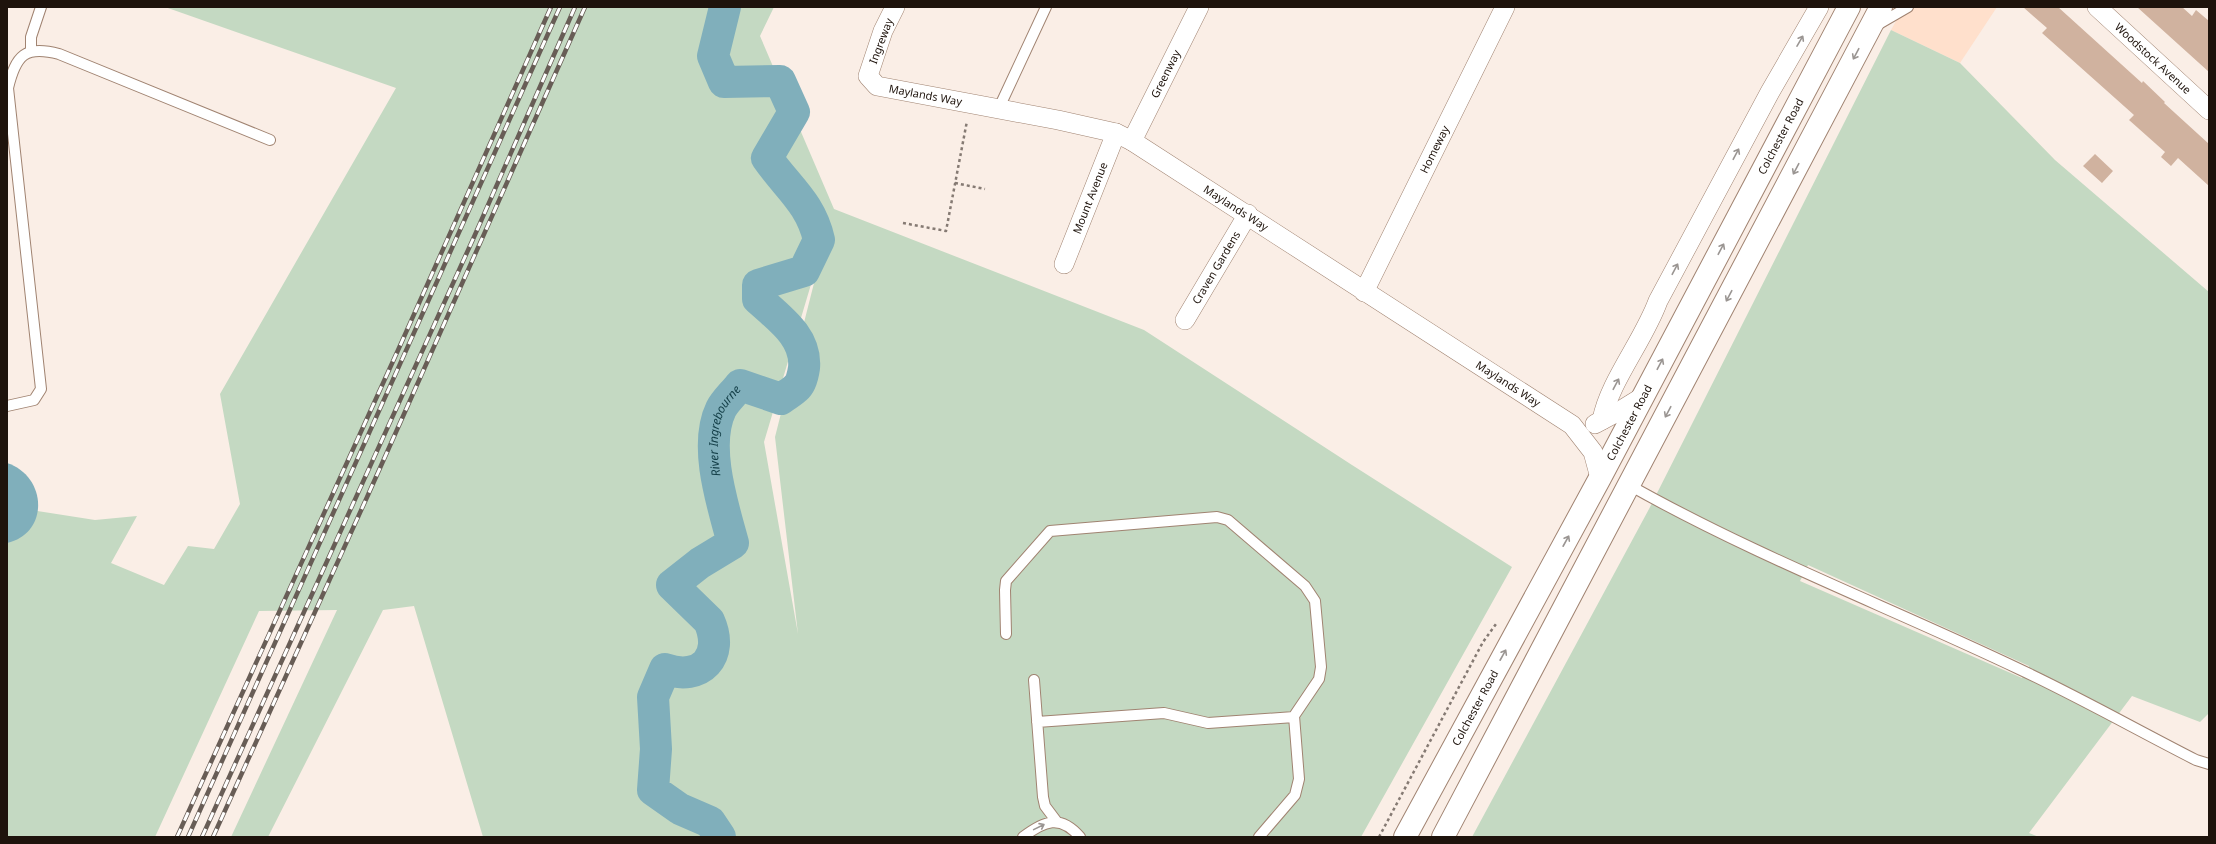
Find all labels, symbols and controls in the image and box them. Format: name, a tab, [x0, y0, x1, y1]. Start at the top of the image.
street label: Ingreway	[865, 15, 896, 66]
street label: Woodstock Avenue	[2112, 19, 2195, 97]
one-way arrow	[1796, 35, 1804, 47]
street label: Greenway	[1147, 47, 1184, 100]
one-way arrow	[1852, 48, 1859, 60]
street label: Maylands Way	[888, 80, 964, 109]
street label: Colchester Road	[1754, 95, 1806, 177]
street label: Homeway	[1416, 123, 1452, 176]
one-way arrow	[1733, 148, 1740, 160]
street label: Mount Avenue	[1069, 160, 1111, 236]
one-way arrow	[1791, 163, 1799, 175]
street label: Maylands Way	[1201, 181, 1272, 234]
street label: Craven Gardens	[1188, 228, 1243, 307]
one-way arrow	[1718, 244, 1725, 256]
one-way arrow	[1672, 263, 1679, 275]
one-way arrow	[1724, 290, 1732, 302]
street label: Maylands Way	[1473, 357, 1544, 410]
one-way arrow	[1657, 359, 1664, 371]
one-way arrow	[1613, 379, 1620, 391]
water label: River Ingrebourne	[705, 381, 744, 478]
street label: Colchester Road	[1602, 382, 1655, 463]
one-way arrow	[1664, 405, 1671, 417]
one-way arrow	[1562, 535, 1570, 547]
one-way arrow	[1500, 649, 1508, 661]
street label: Colchester Road	[1448, 667, 1501, 748]
one-way arrow	[1033, 823, 1045, 830]

